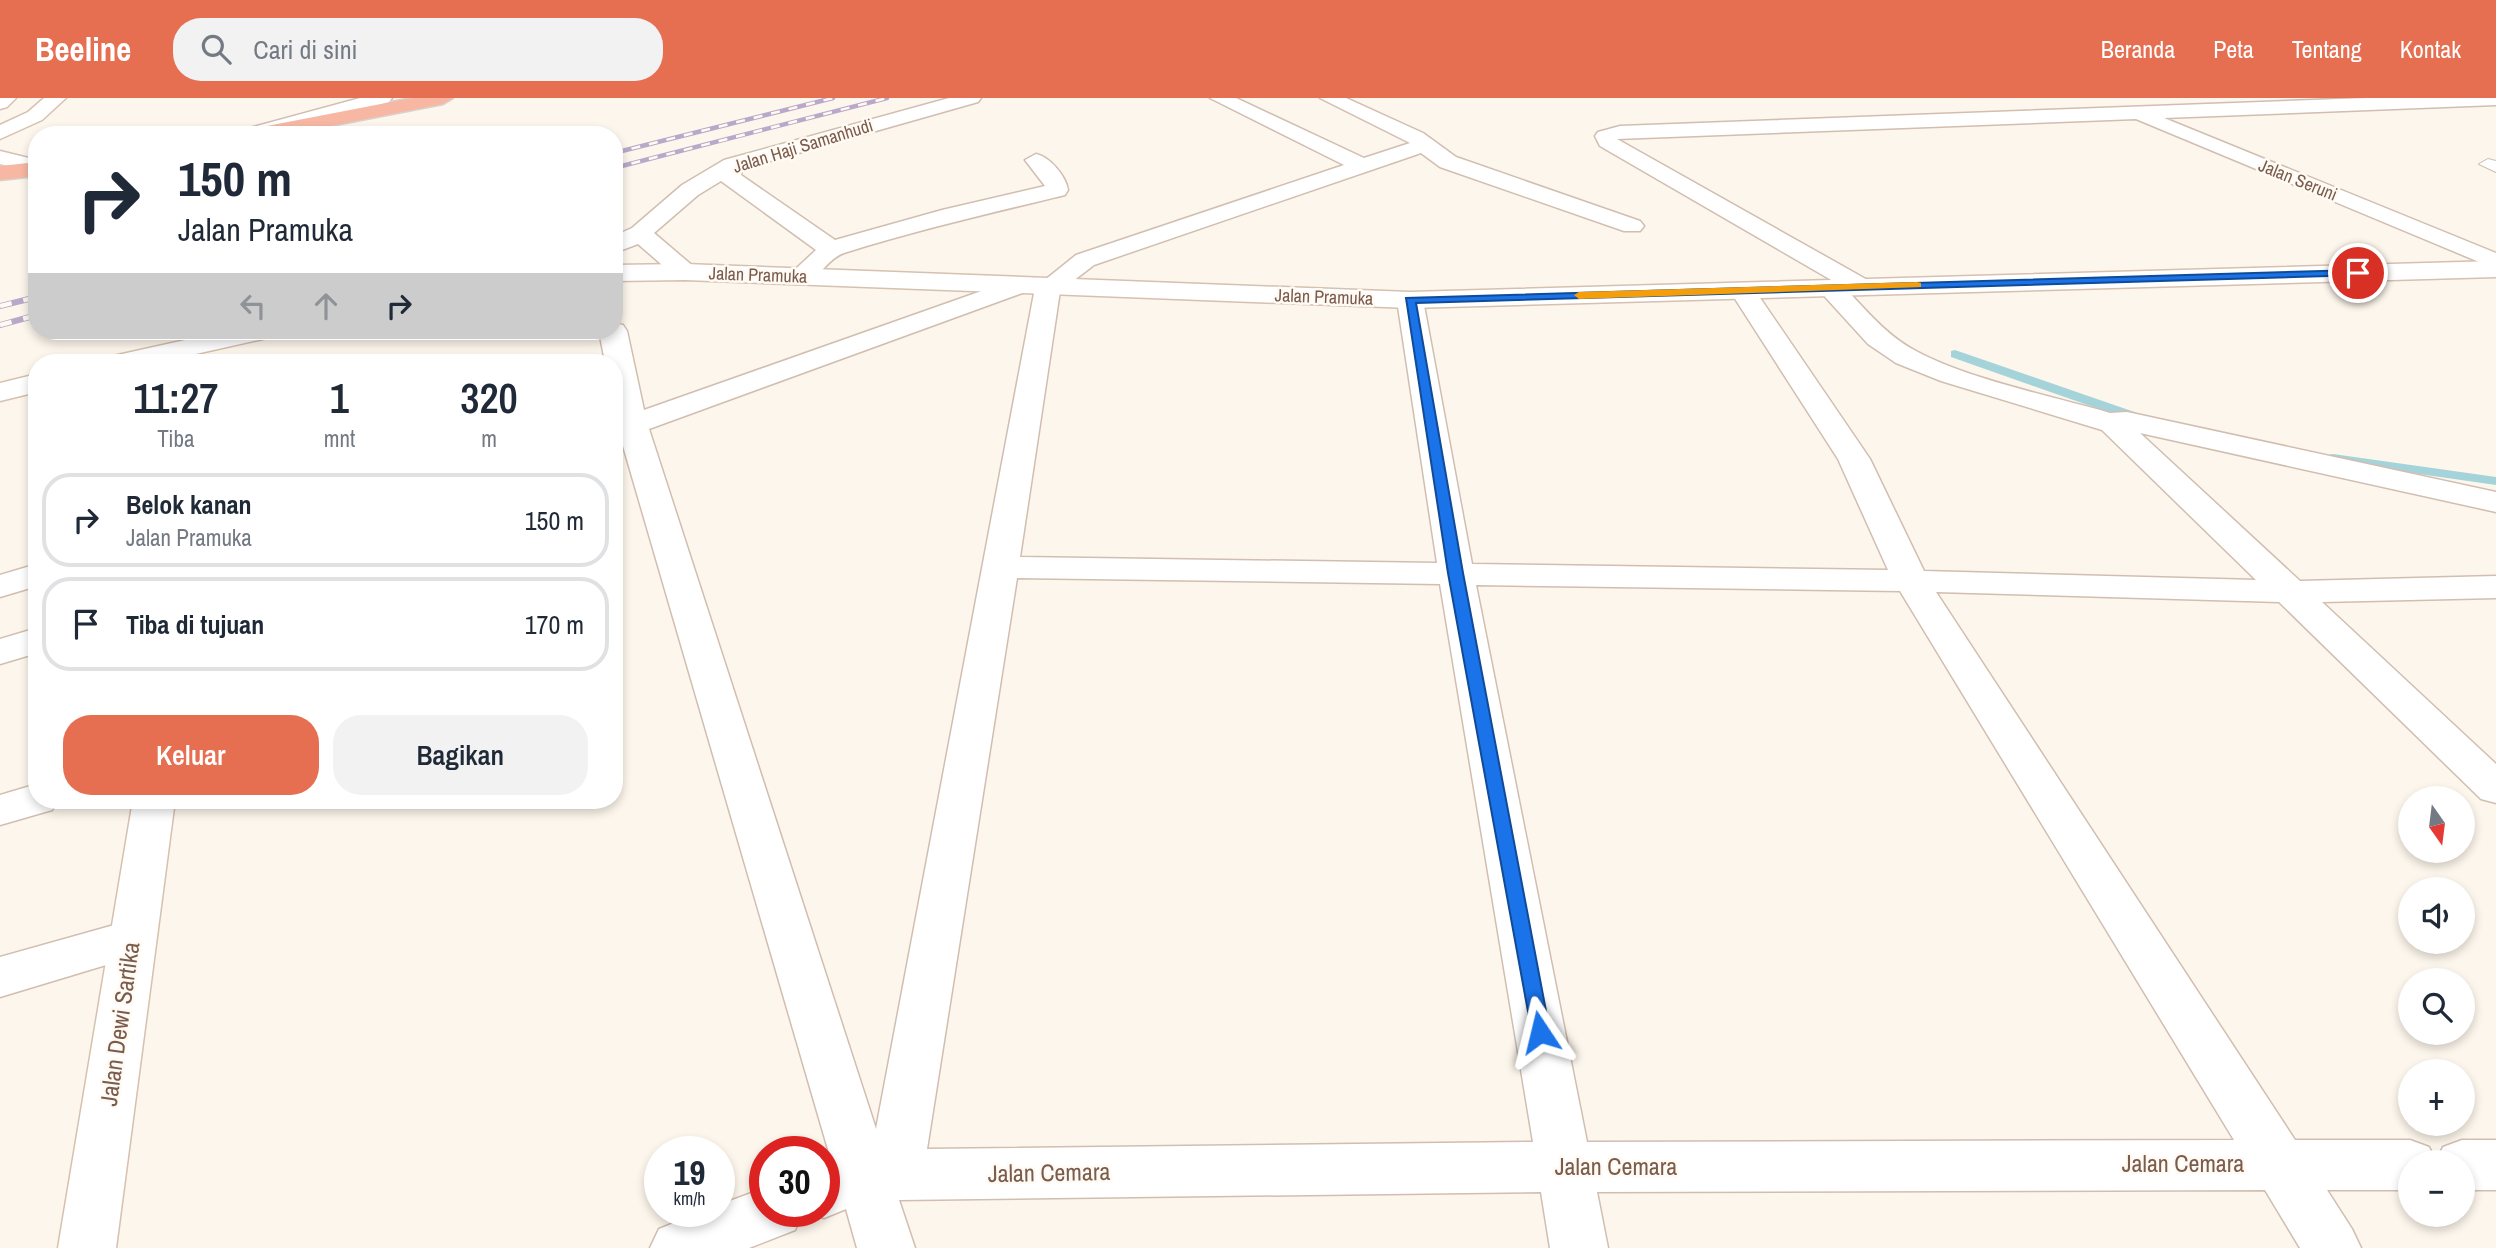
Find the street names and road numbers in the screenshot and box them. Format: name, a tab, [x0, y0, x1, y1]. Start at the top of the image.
street label: Jalan Haji Samanhudi	[730, 112, 876, 179]
street label: Jalan Seruni	[2255, 152, 2341, 207]
street label: Jalan Pramuka	[708, 260, 808, 289]
street label: Jalan Pramuka	[1274, 282, 1374, 311]
street label: Jalan Dewi Sartika	[92, 940, 146, 1108]
street label: Jalan Cemara	[2122, 1147, 2244, 1179]
street label: Jalan Cemara	[1555, 1150, 1677, 1182]
street label: Jalan Cemara	[987, 1155, 1111, 1189]

